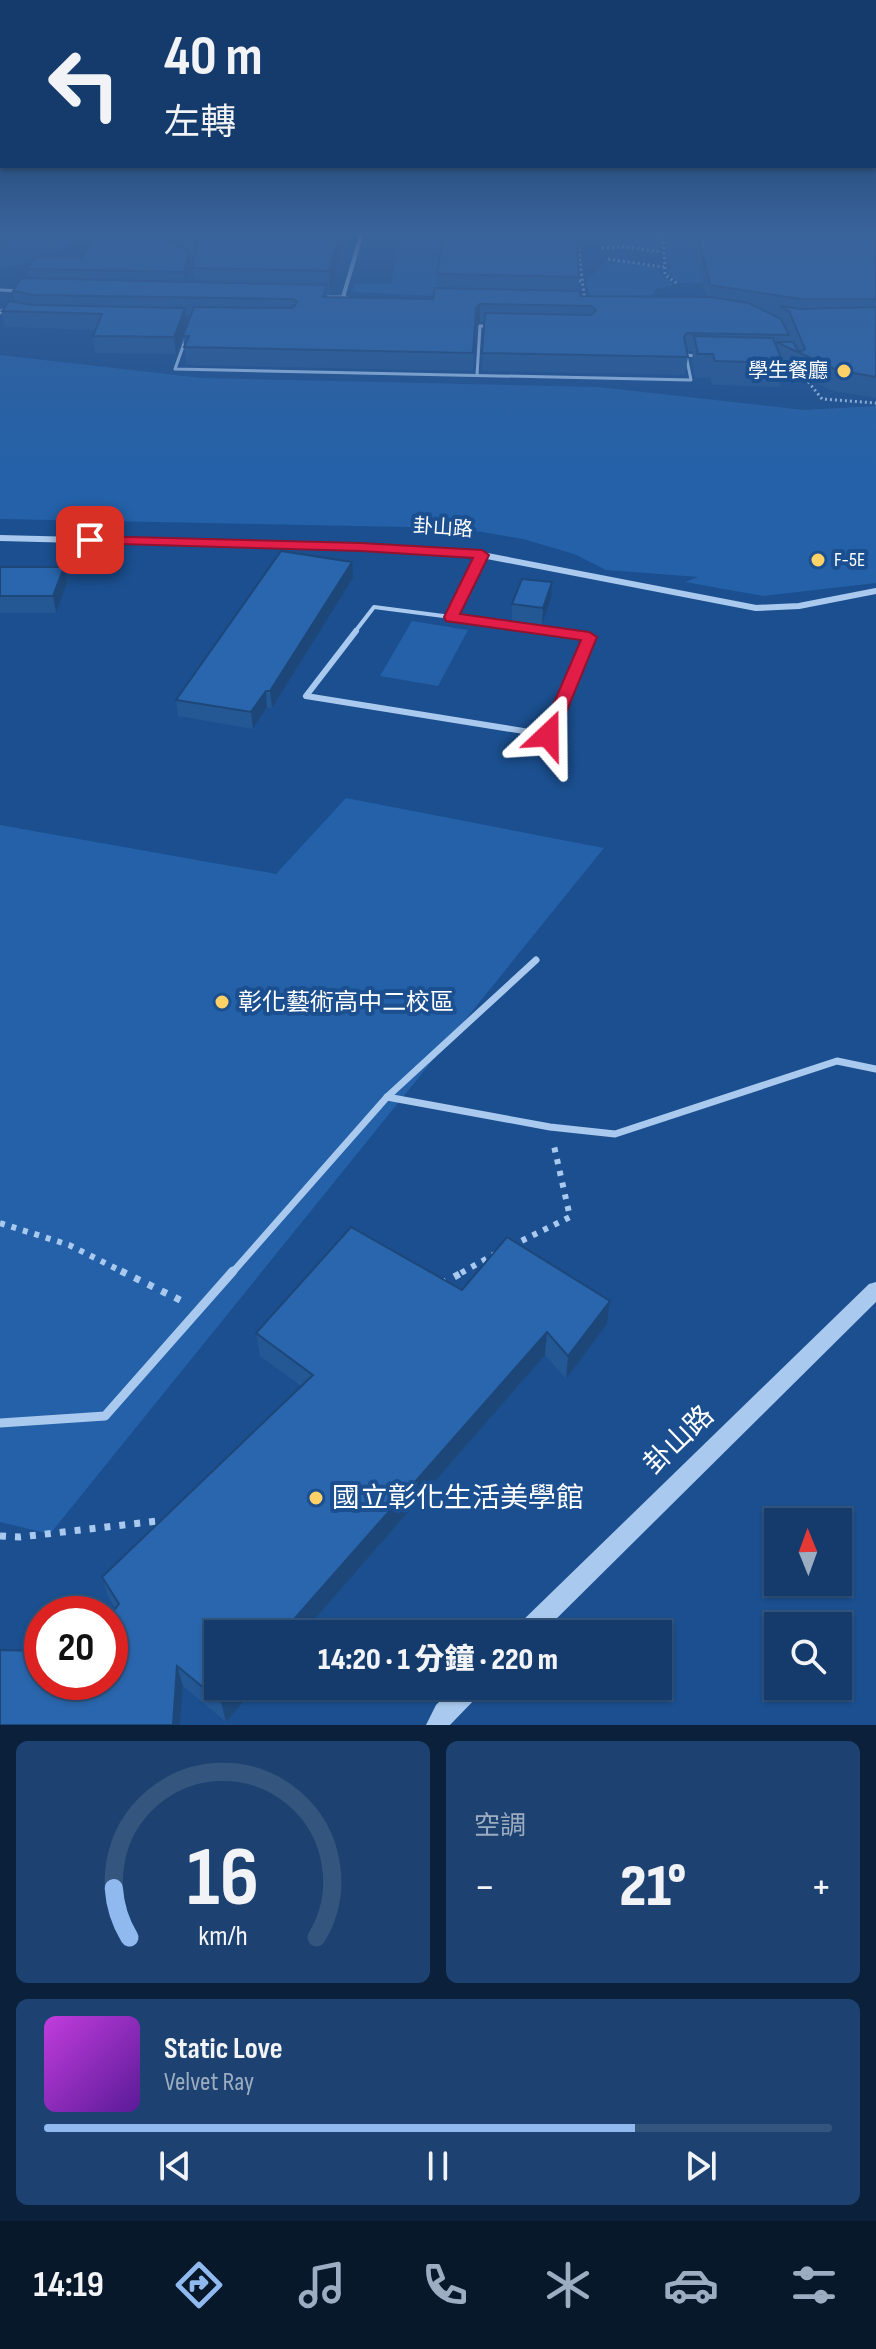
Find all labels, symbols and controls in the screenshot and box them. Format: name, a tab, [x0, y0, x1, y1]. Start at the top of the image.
text: 40 m	[164, 24, 263, 91]
icon: left	[32, 32, 136, 136]
text: 左轉	[164, 102, 236, 145]
place label: 學生餐廳	[748, 359, 828, 383]
marker: 學生餐廳	[835, 362, 853, 380]
pin	[56, 506, 124, 574]
street label: 卦山路	[412, 514, 474, 542]
icon: arrive	[68, 518, 112, 562]
place label: F-5E	[834, 548, 865, 572]
marker: F-5E	[809, 551, 827, 569]
position arrow	[506, 693, 590, 777]
place label: 彰化藝術高中二校區	[238, 988, 454, 1017]
marker: 彰化藝術高中二校區	[213, 993, 231, 1011]
street label: 卦山路	[637, 1399, 721, 1481]
place label: 國立彰化生活美學館	[332, 1482, 584, 1515]
marker: 國立彰化生活美學館	[307, 1489, 325, 1507]
north arrow	[764, 1508, 852, 1596]
map controls	[764, 1508, 852, 1700]
speed limit sign: 20	[24, 1596, 128, 1700]
button: search	[764, 1612, 852, 1700]
text: 14:20 · 1 分鐘 · 220 m	[318, 1642, 558, 1678]
text: 空調	[474, 1811, 526, 1842]
text: 16	[187, 1829, 259, 1929]
text: 21°	[620, 1851, 686, 1923]
text: −	[474, 1861, 496, 1914]
text: +	[810, 1861, 832, 1914]
text: km/h	[198, 1919, 248, 1954]
text: Static Love	[164, 2031, 283, 2067]
text: Velvet Ray	[164, 2067, 254, 2098]
icon: previous	[153, 2144, 197, 2188]
icon: pause	[416, 2144, 460, 2188]
icon: next	[679, 2144, 723, 2188]
icon: directions	[171, 2257, 227, 2313]
icon: music	[294, 2257, 350, 2313]
icon: phone	[417, 2257, 473, 2313]
icon: climate	[540, 2257, 596, 2313]
icon: car	[663, 2257, 719, 2313]
icon: filters	[786, 2257, 842, 2313]
text: 14:19	[34, 2264, 104, 2307]

